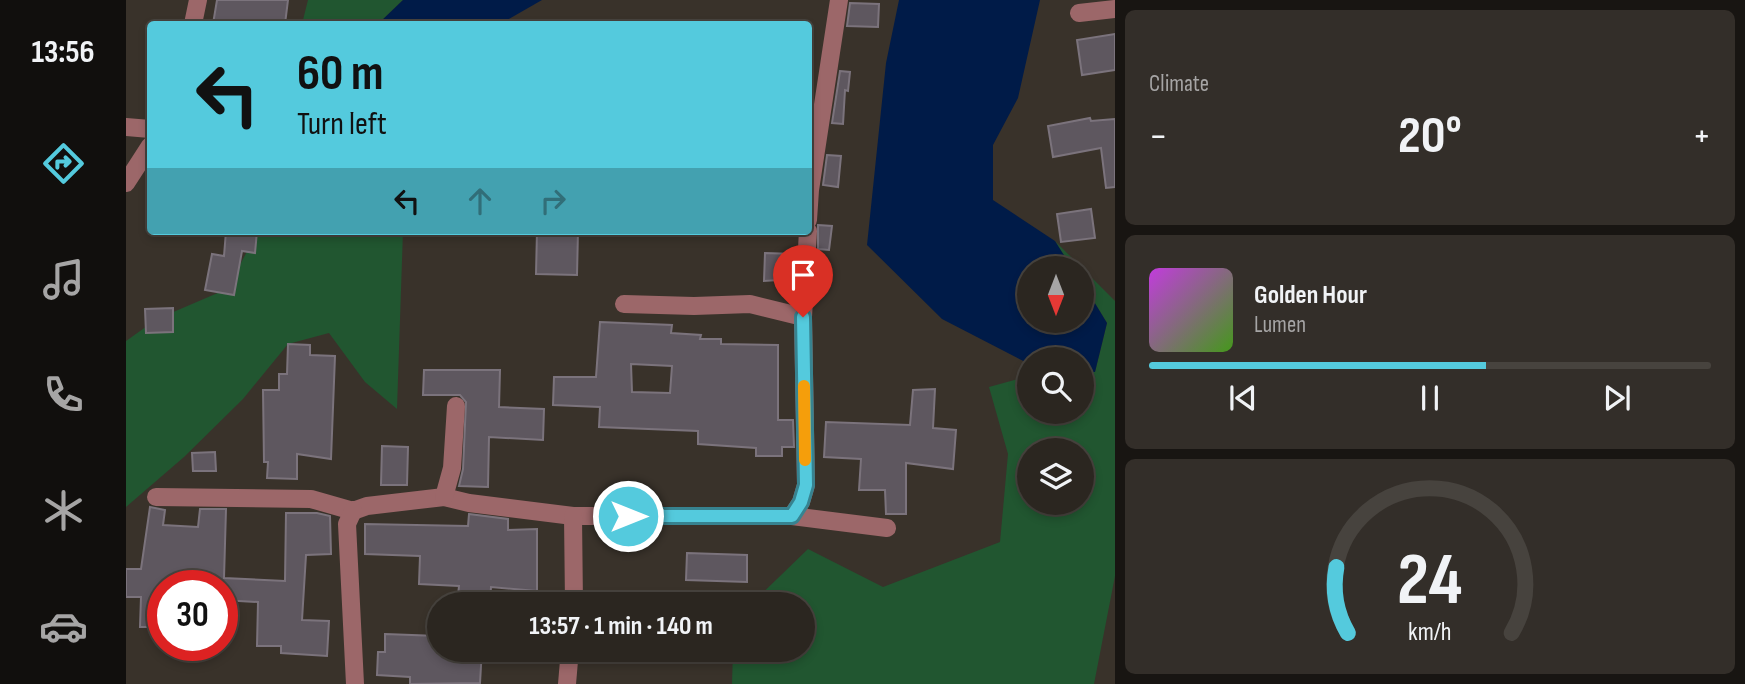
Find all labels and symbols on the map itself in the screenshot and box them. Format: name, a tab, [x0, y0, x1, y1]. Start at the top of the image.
pin	[773, 245, 833, 317]
north arrow	[1017, 256, 1094, 332]
position arrow	[591, 479, 665, 553]
speed limit sign: 30	[147, 570, 238, 661]

